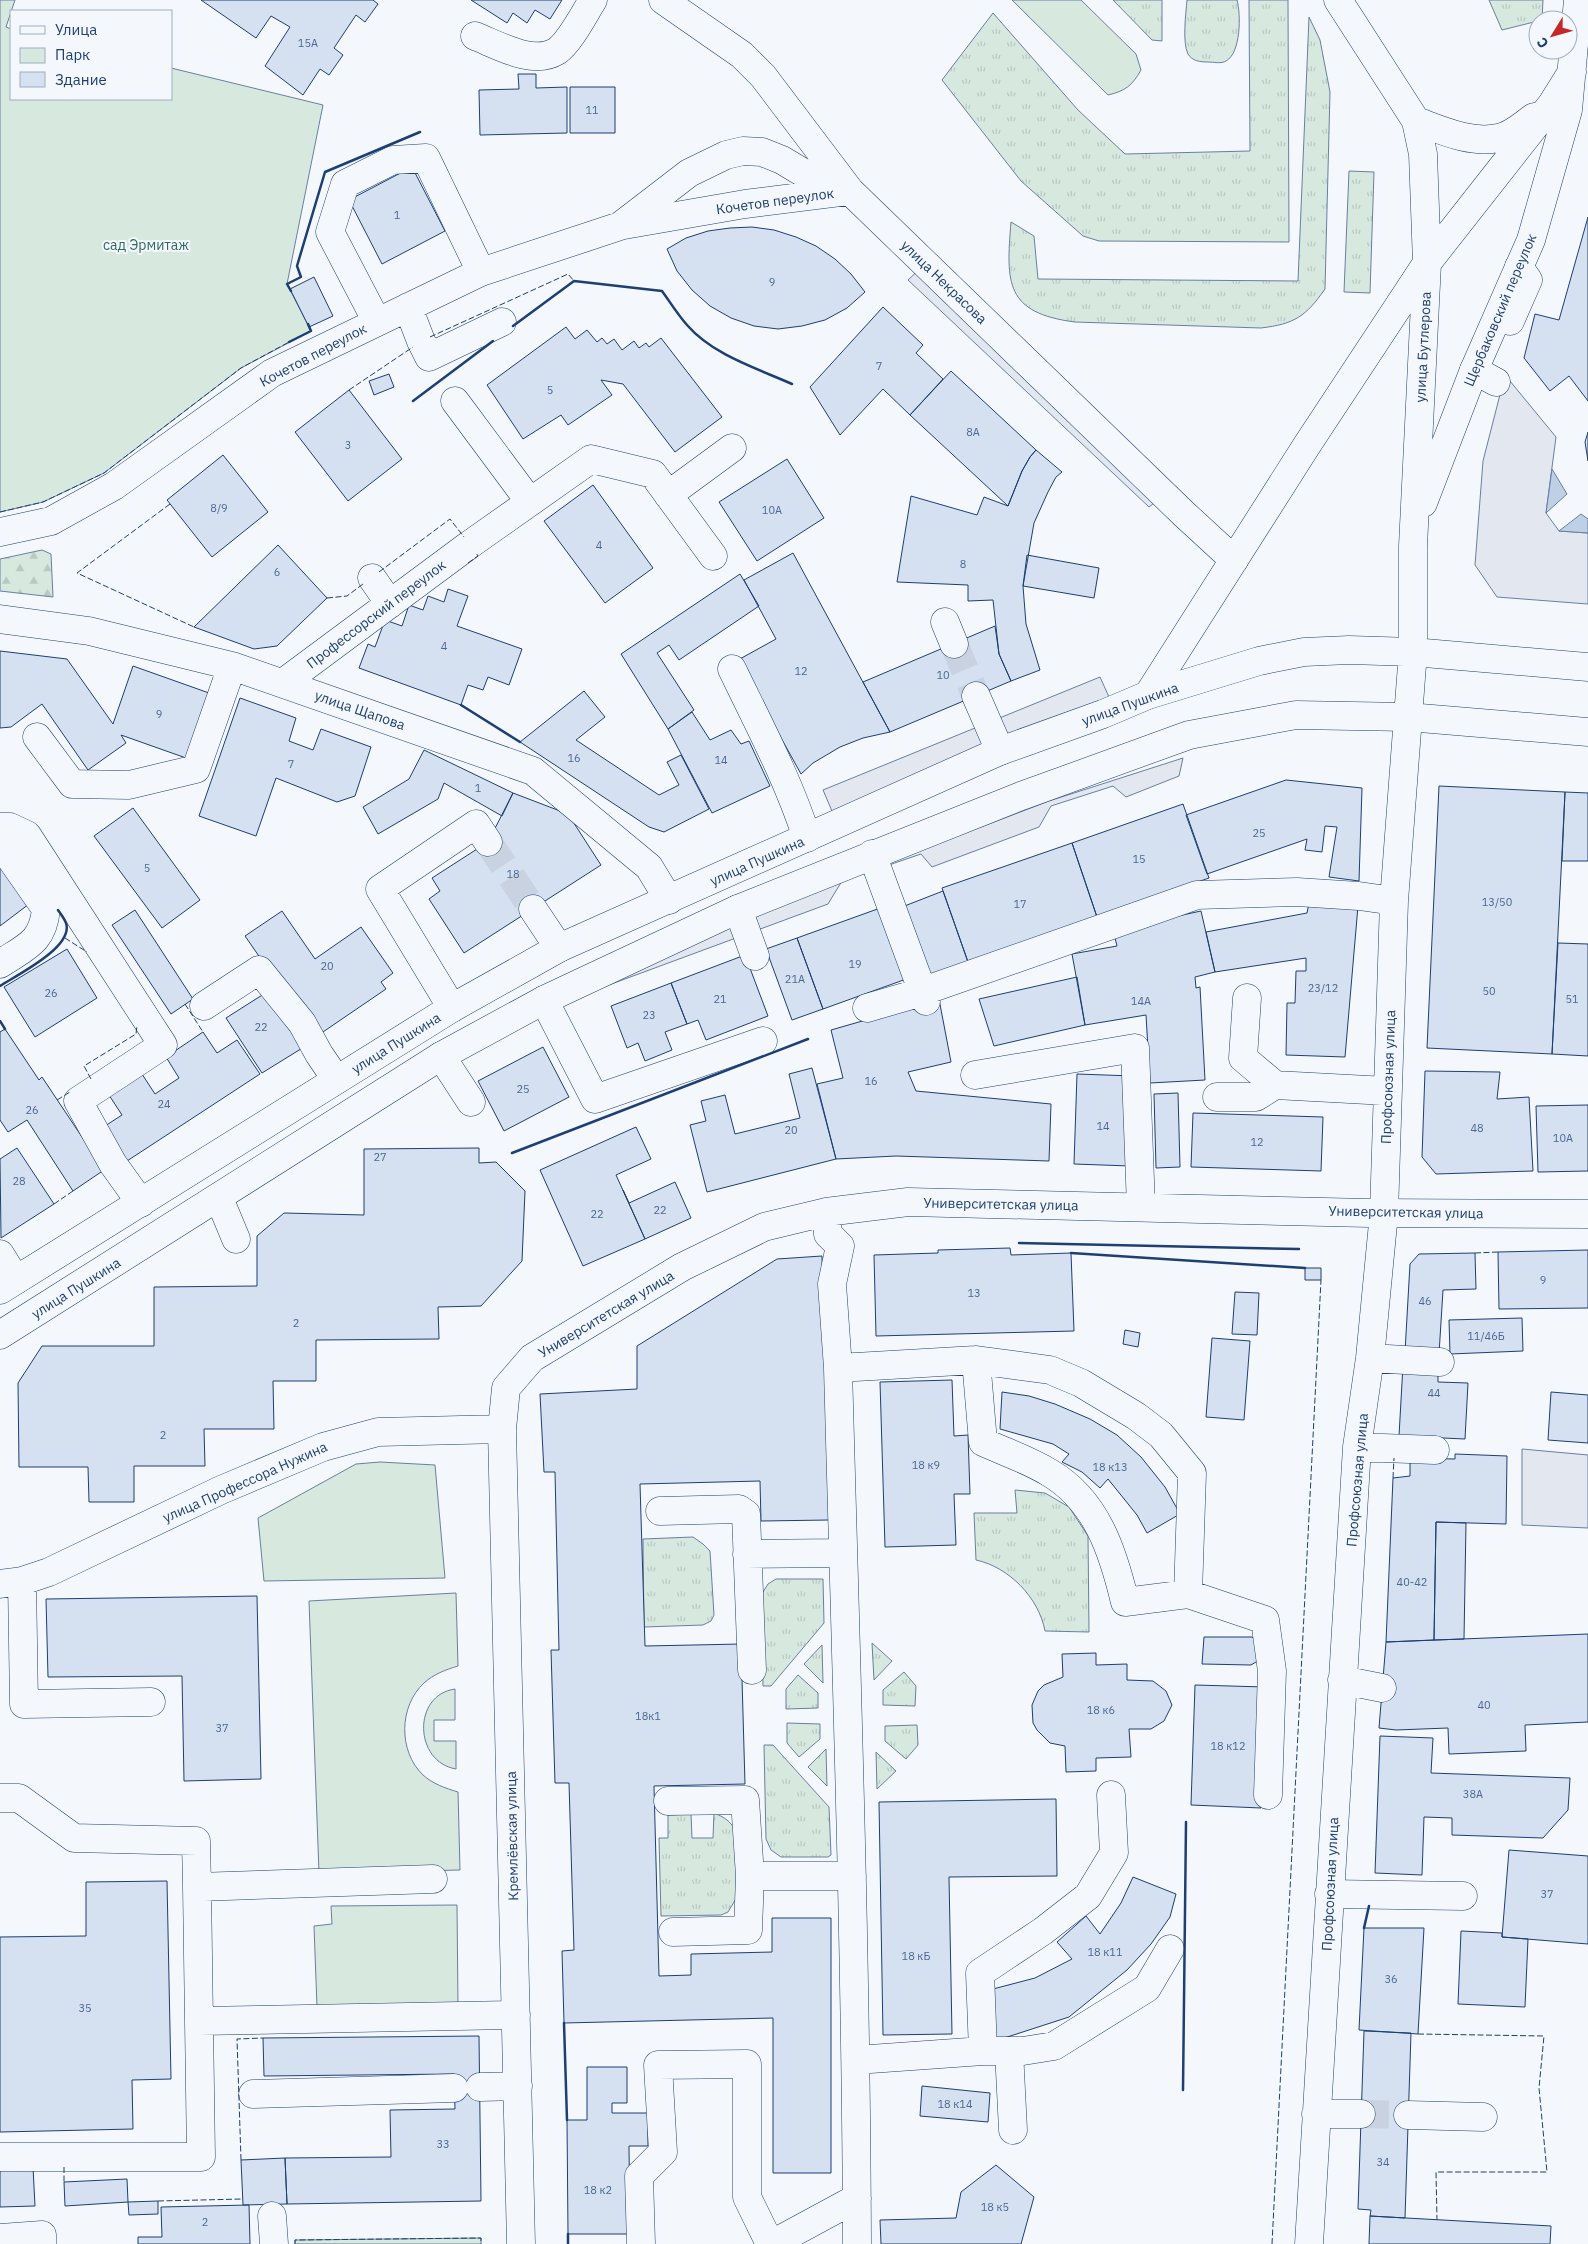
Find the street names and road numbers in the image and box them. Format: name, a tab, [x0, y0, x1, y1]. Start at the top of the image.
street label: Кочетов переулок	[715, 184, 835, 218]
street label: Щербаковский переулок	[1460, 231, 1541, 389]
street label: улица Некрасова	[897, 236, 991, 328]
street label: улица Бутлерова	[1411, 291, 1435, 403]
street label: Кочетов переулок	[256, 319, 370, 391]
street label: Профессорский переулок	[303, 555, 450, 672]
street label: улица Пушкина	[1079, 678, 1181, 730]
street label: улица Щапова	[312, 686, 408, 734]
street label: улица Пушкина	[707, 832, 808, 890]
street label: улица Пушкина	[348, 1008, 444, 1078]
street label: Профсоюзная улица	[1377, 1009, 1399, 1144]
street label: Университетская улица	[923, 1194, 1079, 1214]
street label: Университетская улица	[1328, 1202, 1484, 1222]
street label: улица Пушкина	[28, 1253, 124, 1323]
street label: Университетская улица	[535, 1266, 678, 1362]
street label: Профсоюзная улица	[1342, 1412, 1372, 1548]
street label: улица Профессора Нужина	[160, 1437, 331, 1526]
street label: Кремлёвская улица	[502, 1770, 522, 1901]
street label: Профсоюзная улица	[1318, 1816, 1343, 1951]

